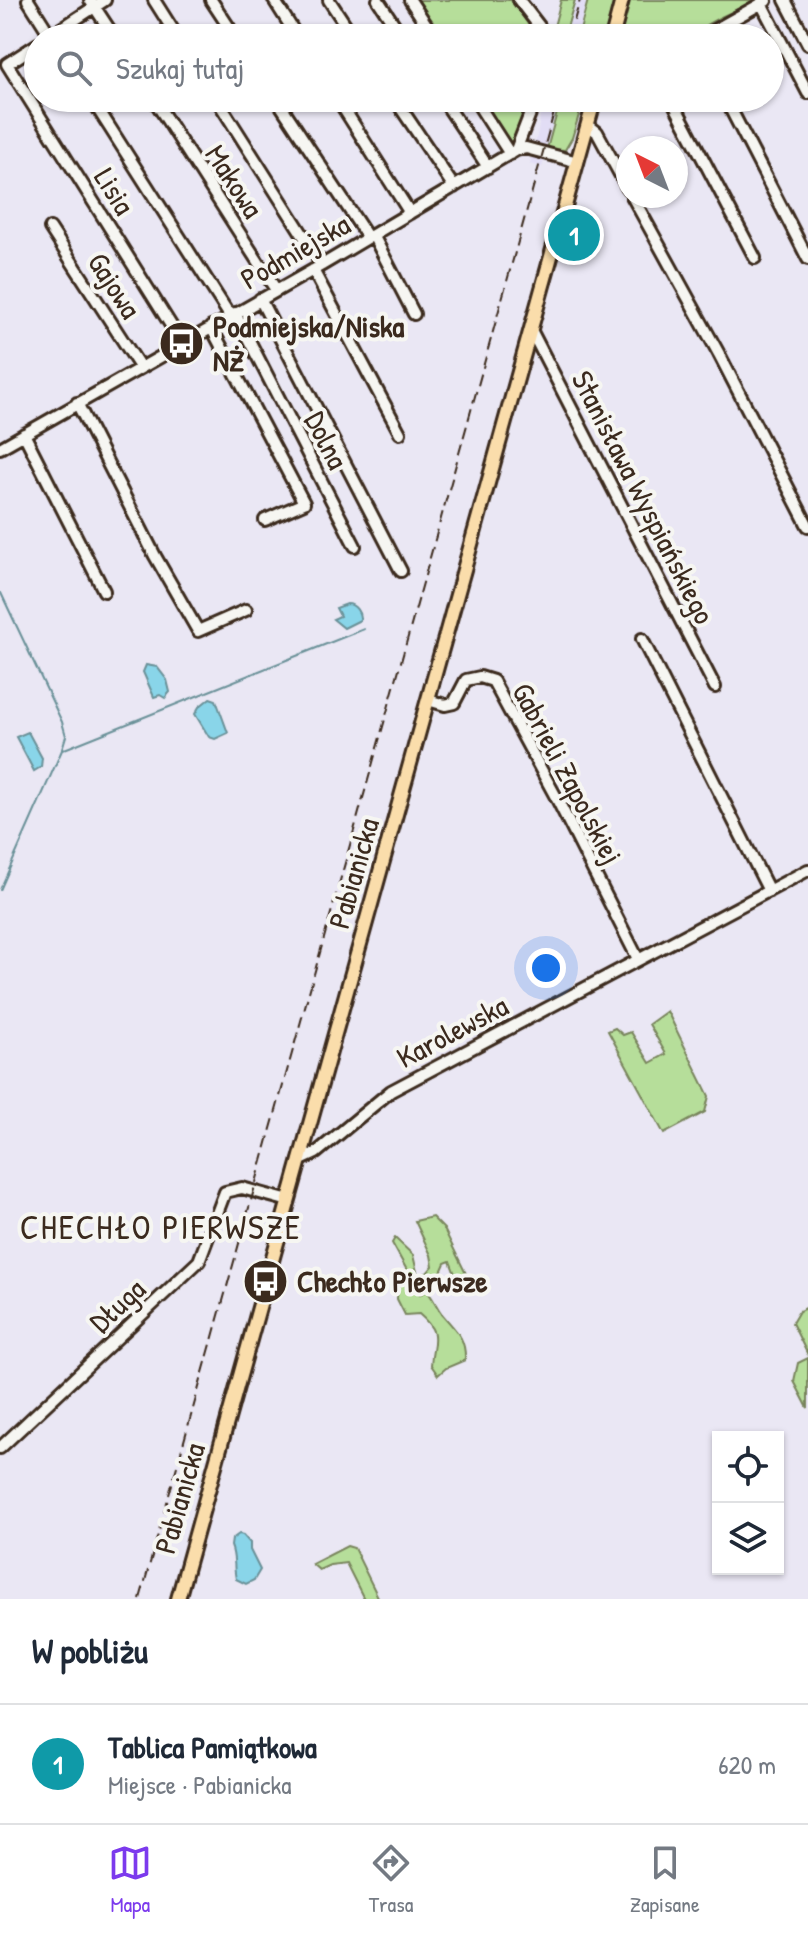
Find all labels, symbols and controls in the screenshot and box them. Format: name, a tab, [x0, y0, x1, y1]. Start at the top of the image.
search box	[24, 24, 784, 112]
icon: search	[52, 46, 96, 90]
text: Szukaj tutaj	[116, 48, 244, 88]
north arrow	[616, 136, 688, 208]
street label: Makowa	[196, 137, 274, 226]
street label: Lisia	[85, 160, 145, 222]
street label: Podmiejska	[233, 204, 357, 298]
pin: 1	[548, 205, 600, 265]
street label: Gajowa	[79, 244, 151, 326]
place label: Podmiejska/Niska NŻ	[213, 306, 404, 380]
bus stop icon: Podmiejska/Niska NŻ	[158, 319, 206, 367]
street label: Stanisława Wyspiańskiego	[563, 364, 725, 630]
street label: Dolna	[296, 404, 358, 476]
street label: Gabrieli Zapolskiej	[503, 675, 633, 871]
street label: Pabianicka	[318, 813, 388, 933]
your location	[526, 948, 566, 988]
street label: Karolewska	[389, 985, 515, 1077]
district label: CHECHŁO PIERWSZE	[20, 1204, 302, 1250]
bus stop icon: Chechło Pierwsze	[242, 1257, 290, 1305]
place label: Chechło Pierwsze	[297, 1261, 488, 1301]
street label: Długa	[80, 1269, 154, 1341]
map controls	[712, 1431, 784, 1575]
button: locate	[712, 1431, 784, 1503]
street label: Pabianicka	[144, 1438, 214, 1558]
button: layers	[712, 1503, 784, 1575]
text: W pobliżu	[32, 1628, 148, 1674]
text: Tablica Pamiątkowa	[108, 1727, 317, 1767]
text: 1	[53, 1747, 63, 1782]
text: 620 m	[718, 1747, 776, 1782]
text: Miejsce · Pabianicka	[108, 1767, 291, 1802]
tab: Mapa	[108, 1841, 152, 1919]
tab: Trasa	[369, 1841, 413, 1919]
tab: Zapisane	[630, 1841, 700, 1919]

